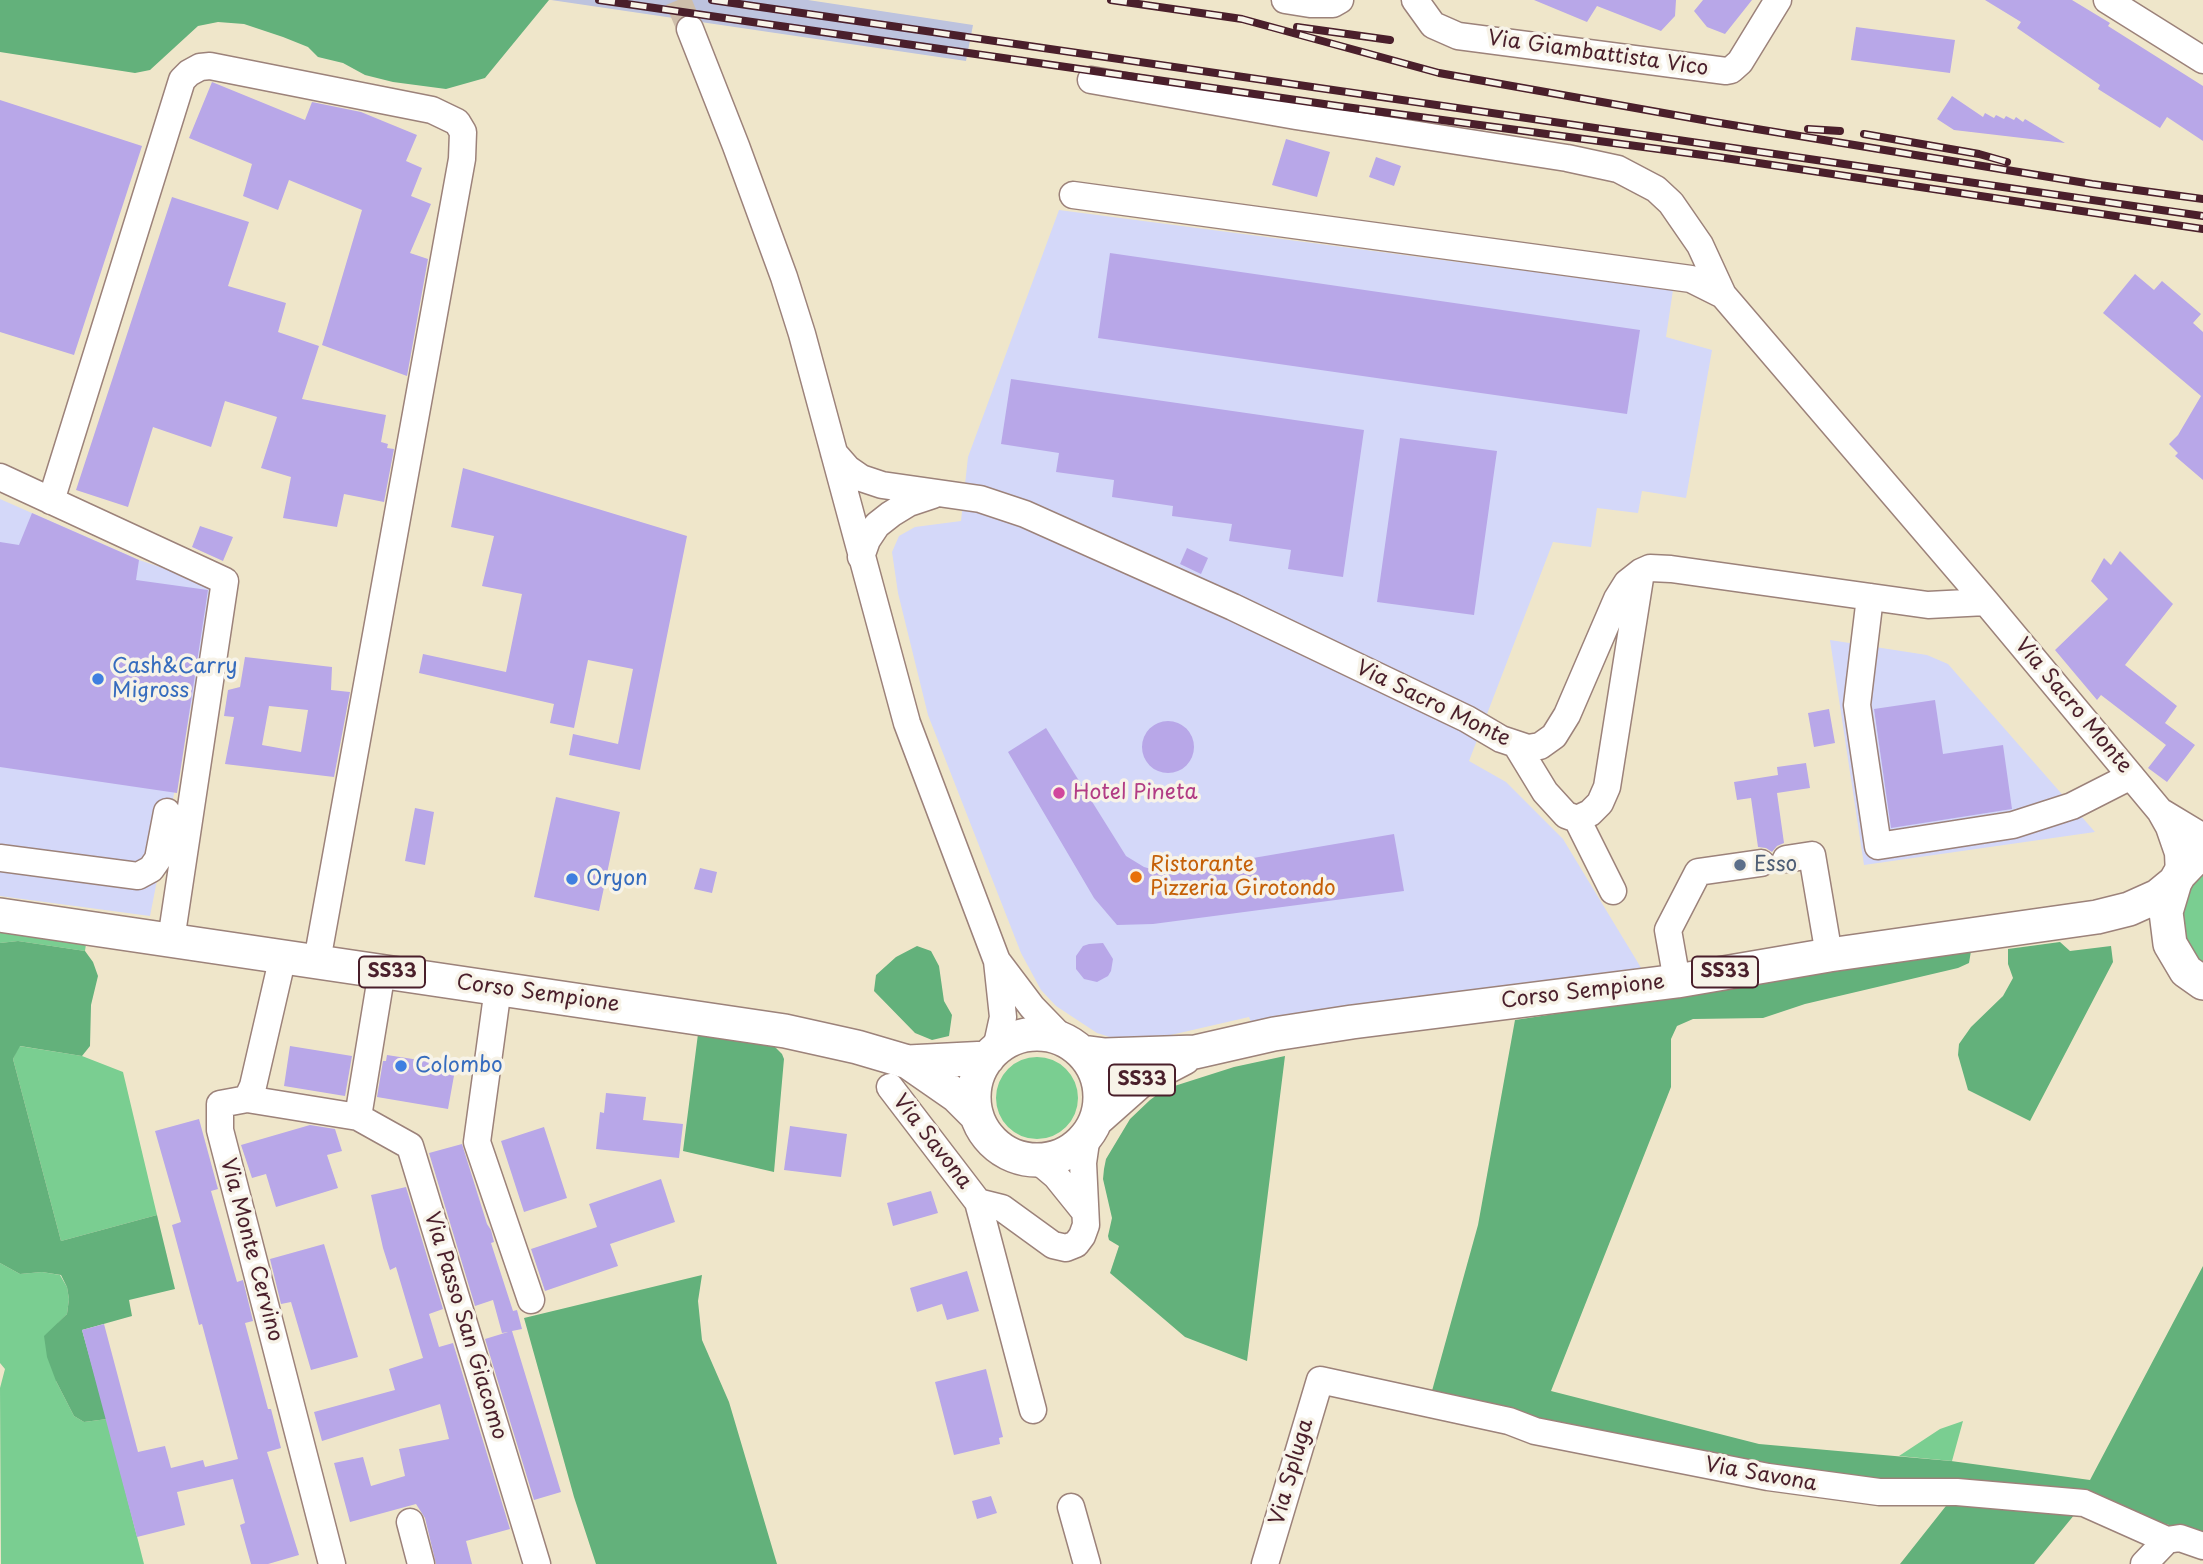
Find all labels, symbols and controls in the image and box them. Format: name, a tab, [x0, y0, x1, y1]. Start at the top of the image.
street label: Via Giambattista Vico	[1486, 26, 1710, 82]
street label: Via Sacro Monte	[2009, 633, 2137, 779]
place label: Cash&Carry Migross	[112, 654, 237, 704]
street label: Via Sacro Monte	[1352, 656, 1514, 752]
marker: Cash&Carry Migross	[90, 671, 106, 687]
place label: Hotel Pineta	[1073, 780, 1198, 806]
marker: Hotel Pineta	[1051, 785, 1067, 801]
place label: Ristorante Pizzeria Girotondo	[1150, 852, 1336, 902]
place label: Esso	[1754, 852, 1797, 878]
marker: Esso	[1732, 857, 1748, 873]
place label: Oryon	[586, 866, 648, 892]
marker: Ristorante Pizzeria Girotondo	[1128, 869, 1144, 885]
marker: Oryon	[564, 871, 580, 887]
road number: SS33	[359, 956, 425, 988]
road number: SS33	[1692, 956, 1758, 988]
street label: Corso Sempione	[1500, 969, 1666, 1015]
street label: Corso Sempione	[455, 970, 621, 1018]
place label: Colombo	[415, 1053, 503, 1079]
marker: Colombo	[393, 1058, 409, 1074]
road number: SS33	[1109, 1064, 1175, 1096]
street label: Via Savona	[887, 1090, 977, 1194]
street label: Via Monte Cervino	[214, 1156, 288, 1344]
street label: Via Passo San Giacomo	[418, 1209, 512, 1443]
street label: Via Spluga	[1265, 1416, 1319, 1528]
street label: Via Savona	[1703, 1453, 1819, 1497]

